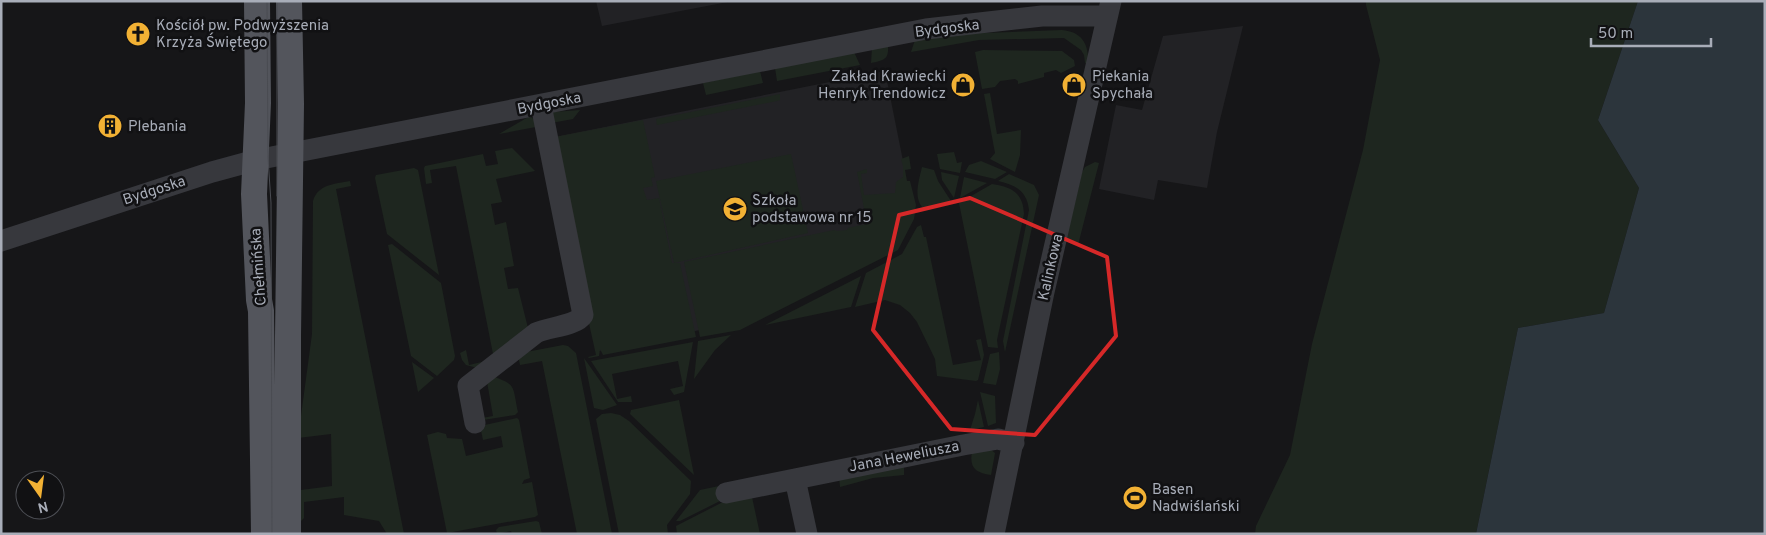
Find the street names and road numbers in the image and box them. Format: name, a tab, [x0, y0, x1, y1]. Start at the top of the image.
street label: Bydgoska	[914, 16, 981, 43]
street label: Bydgoska	[516, 89, 583, 120]
street label: Bydgoska	[121, 172, 188, 210]
street label: Chełmińska	[247, 227, 272, 306]
street label: Kalinkowa	[1035, 232, 1068, 303]
street label: Jana Heweliusza	[848, 437, 961, 477]

